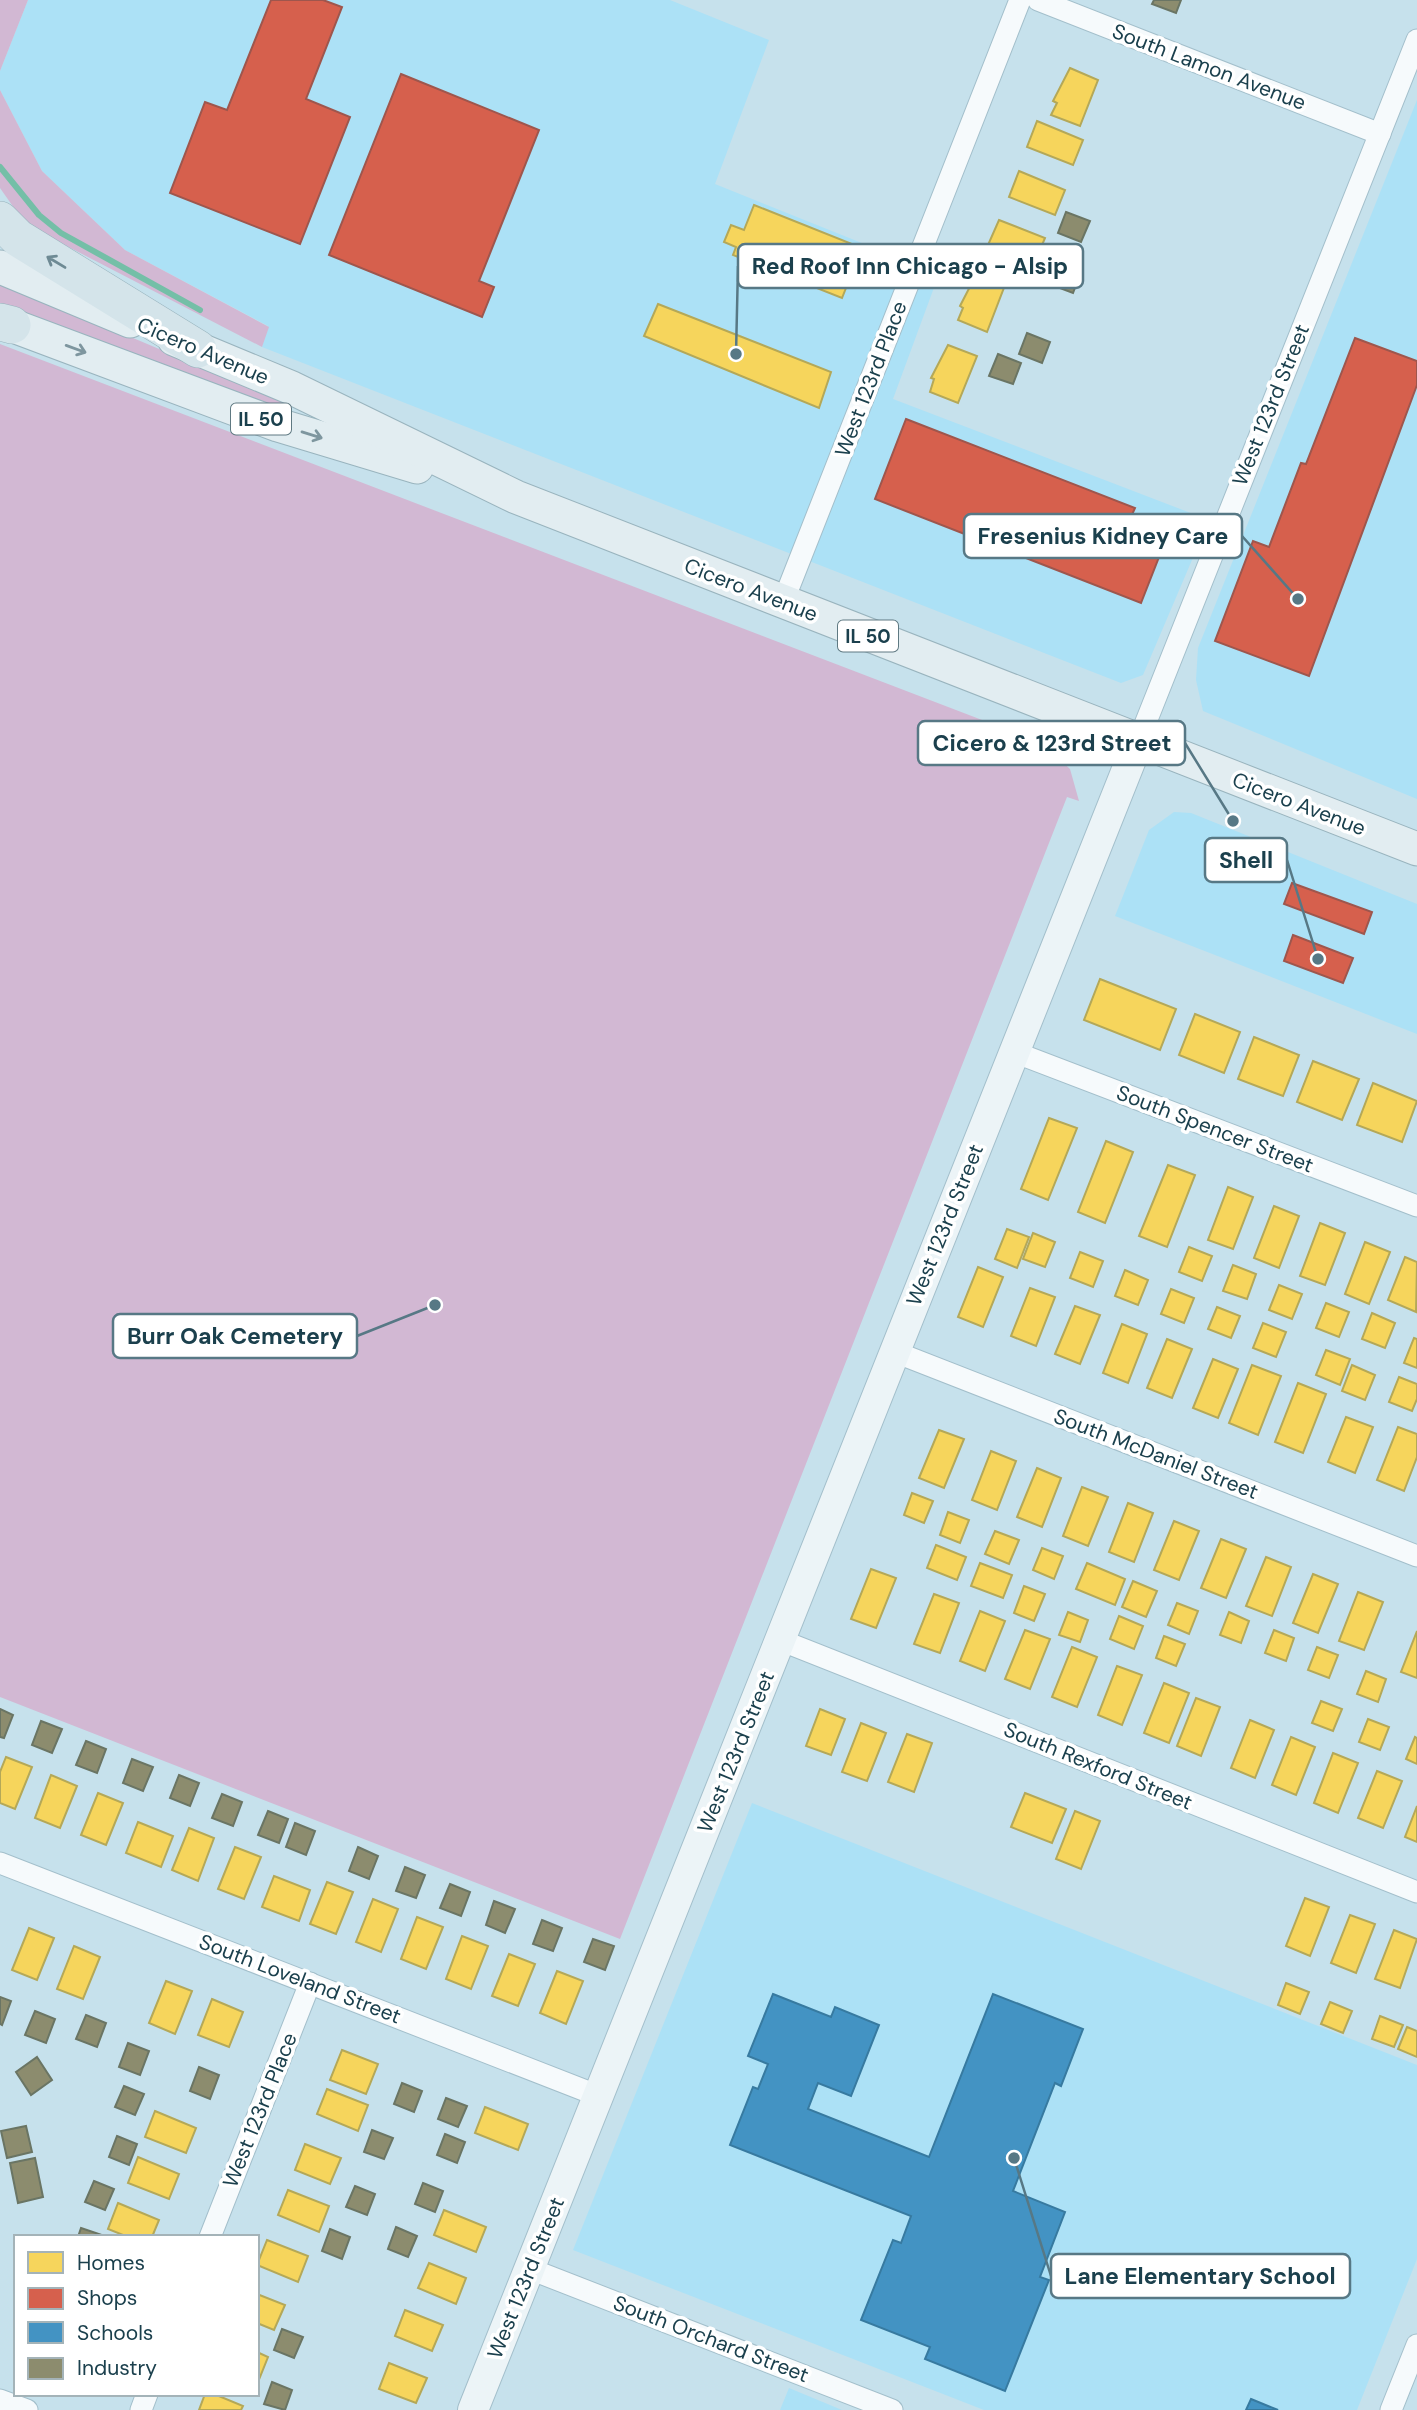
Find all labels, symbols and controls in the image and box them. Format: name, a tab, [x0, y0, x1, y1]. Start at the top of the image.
street label: South Lamon Avenue	[1108, 17, 1310, 117]
callout: Red Roof Inn Chicago - Alsip	[738, 244, 1083, 288]
text: Red Roof Inn Chicago - Alsip	[752, 251, 1068, 281]
one-way arrow	[46, 254, 66, 268]
street label: West 123rd Place	[828, 297, 914, 461]
street label: Cicero Avenue	[133, 311, 273, 391]
street label: West 123rd Street	[1226, 320, 1316, 490]
one-way arrow	[64, 344, 86, 357]
road number: IL 50	[231, 404, 291, 434]
one-way arrow	[301, 430, 323, 443]
callout: Fresenius Kidney Care	[964, 514, 1242, 558]
text: Fresenius Kidney Care	[978, 521, 1228, 551]
street label: Cicero Avenue	[680, 552, 822, 628]
road number: IL 50	[838, 621, 898, 652]
callout: Cicero & 123rd Street	[918, 721, 1185, 765]
text: Cicero & 123rd Street	[933, 728, 1171, 758]
street label: Cicero Avenue	[1228, 766, 1370, 842]
callout: Shell	[1205, 838, 1287, 882]
text: Shell	[1219, 845, 1273, 875]
street label: South Spencer Street	[1113, 1079, 1317, 1179]
street label: West 123rd Street	[900, 1140, 990, 1310]
callout: Burr Oak Cemetery	[113, 1314, 357, 1358]
text: Burr Oak Cemetery	[127, 1321, 343, 1351]
street label: South McDaniel Street	[1050, 1402, 1262, 1506]
street label: West 123rd Street	[691, 1667, 781, 1837]
street label: South Rexford Street	[1000, 1715, 1196, 1817]
street label: South Loveland Street	[195, 1928, 405, 2030]
street label: West 123rd Place	[216, 2028, 304, 2192]
street label: West 123rd Street	[481, 2193, 571, 2363]
legend	[14, 2235, 259, 2396]
text: Homes	[77, 2249, 145, 2277]
callout: Lane Elementary School	[1051, 2254, 1350, 2298]
text: Lane Elementary School	[1064, 2261, 1336, 2291]
text: Shops	[77, 2284, 137, 2312]
street label: South Orchard Street	[609, 2289, 813, 2389]
text: Schools	[77, 2319, 153, 2347]
text: Industry	[77, 2354, 157, 2382]

